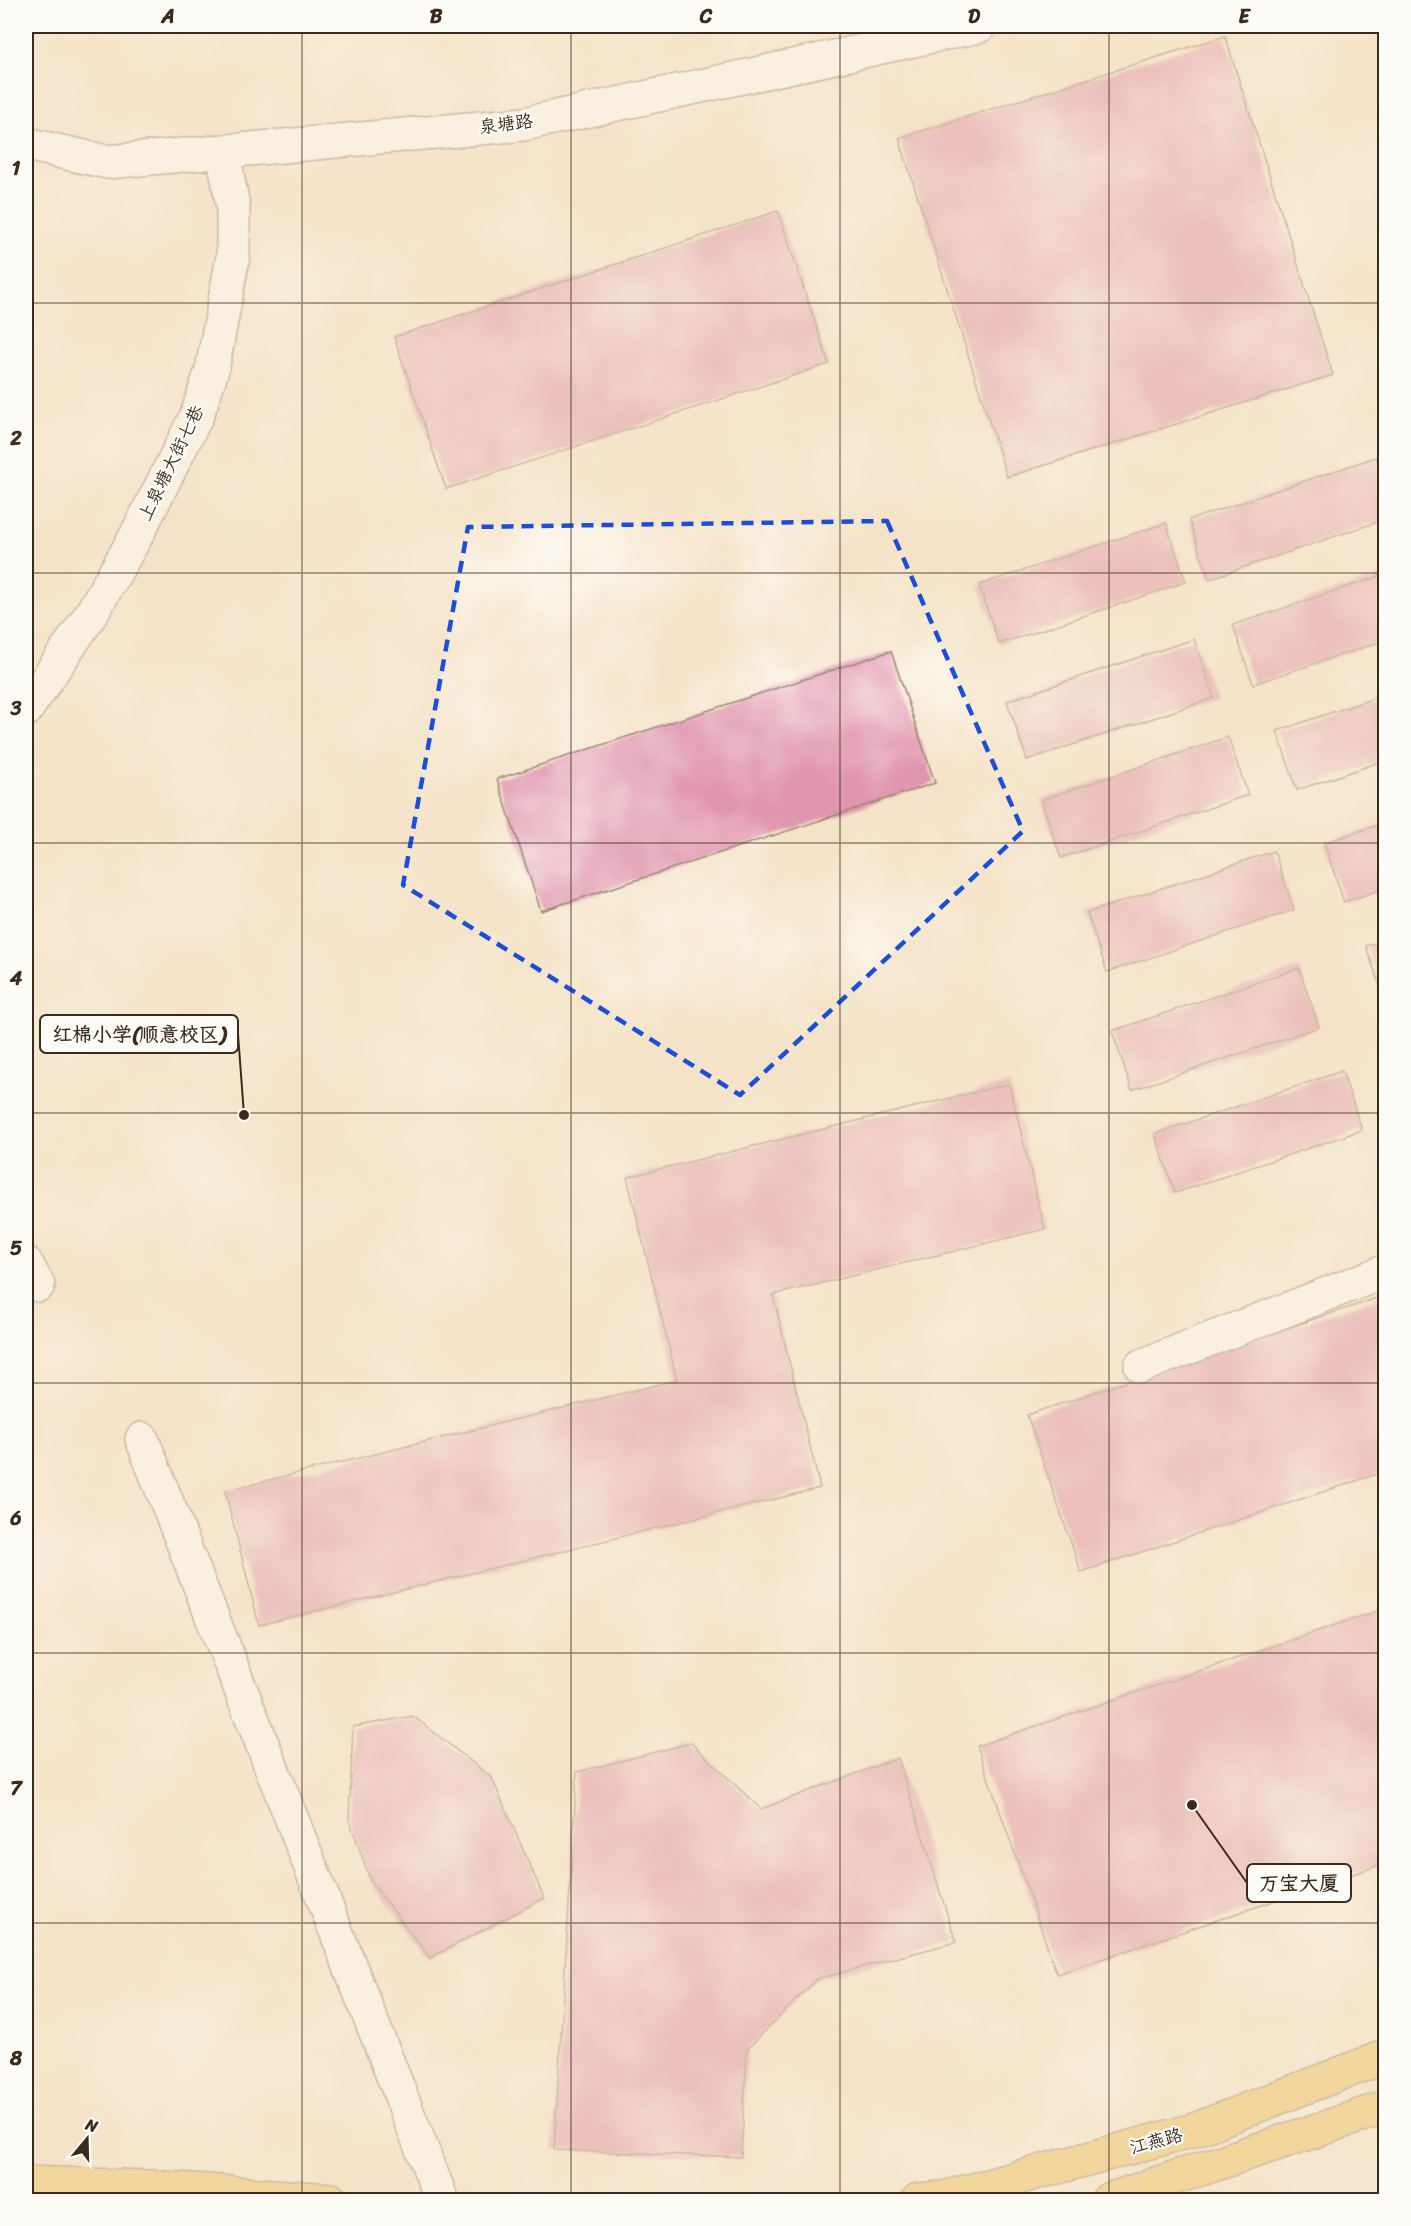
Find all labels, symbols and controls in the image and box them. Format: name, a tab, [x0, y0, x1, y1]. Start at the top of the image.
text: A	[160, 0, 175, 34]
text: B	[430, 0, 443, 34]
text: C	[699, 0, 713, 34]
text: D	[968, 0, 981, 34]
text: E	[1238, 0, 1251, 34]
street label: 泉塘路	[477, 105, 535, 143]
text: 1	[12, 151, 21, 186]
street label: 上泉塘大街七巷	[129, 399, 213, 527]
text: 2	[9, 421, 22, 456]
text: 3	[10, 691, 22, 726]
text: 4	[9, 961, 23, 996]
callout: 红棉小学(顺意校区)	[40, 1015, 238, 1053]
text: 红棉小学(顺意校区)	[52, 1017, 228, 1052]
text: 5	[10, 1231, 22, 1266]
text: 6	[9, 1501, 22, 1536]
text: 7	[10, 1771, 23, 1806]
callout: 万宝大厦	[1247, 1864, 1351, 1902]
text: 万宝大厦	[1259, 1866, 1339, 1901]
text: 8	[9, 2041, 23, 2076]
north arrow	[57, 2109, 117, 2169]
text: N	[81, 2109, 103, 2141]
street label: 江燕路	[1126, 2119, 1186, 2163]

